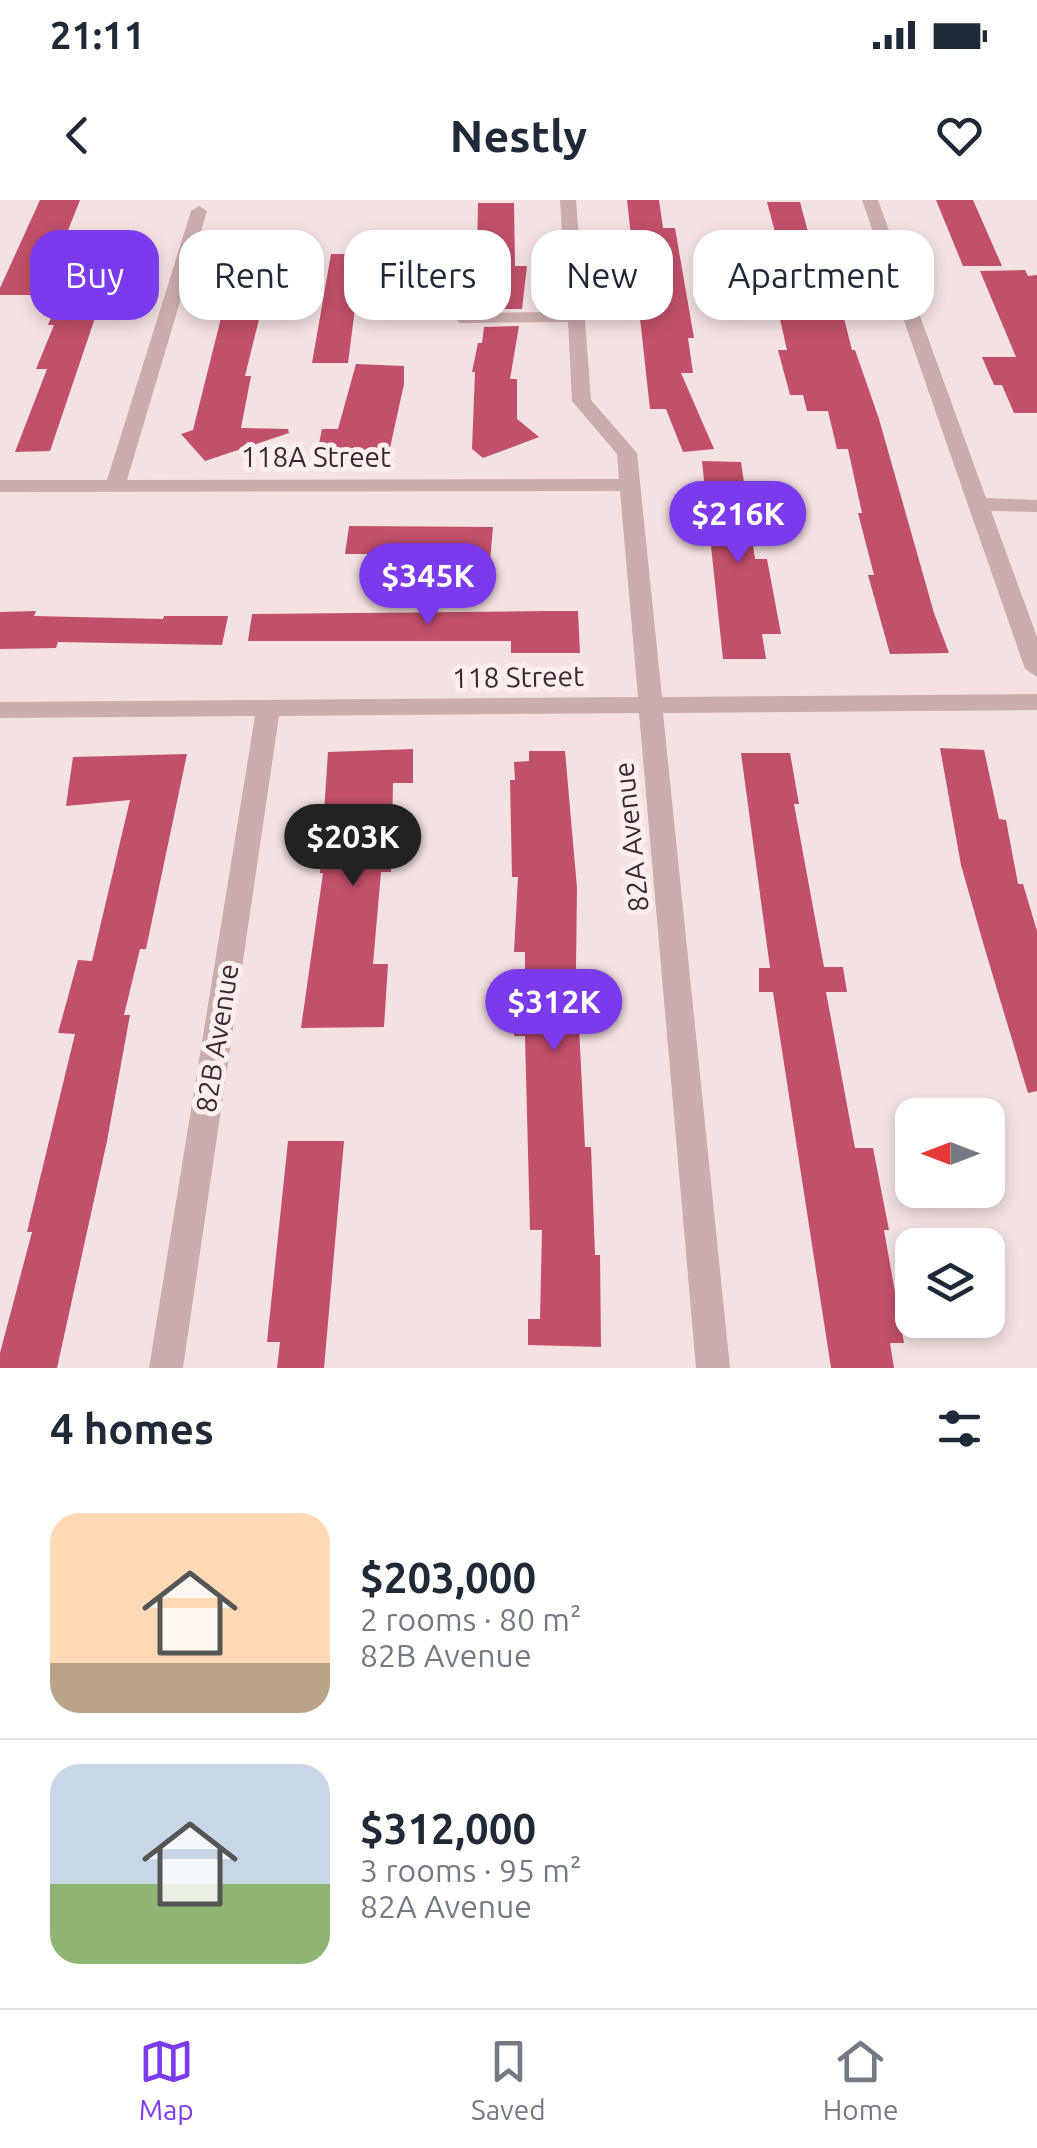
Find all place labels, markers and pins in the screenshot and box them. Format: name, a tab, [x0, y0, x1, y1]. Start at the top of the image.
pin: $216K	[668, 481, 808, 566]
pin: $345K	[358, 543, 498, 628]
pin: $203K	[283, 804, 423, 889]
pin: $312K	[484, 969, 624, 1054]

